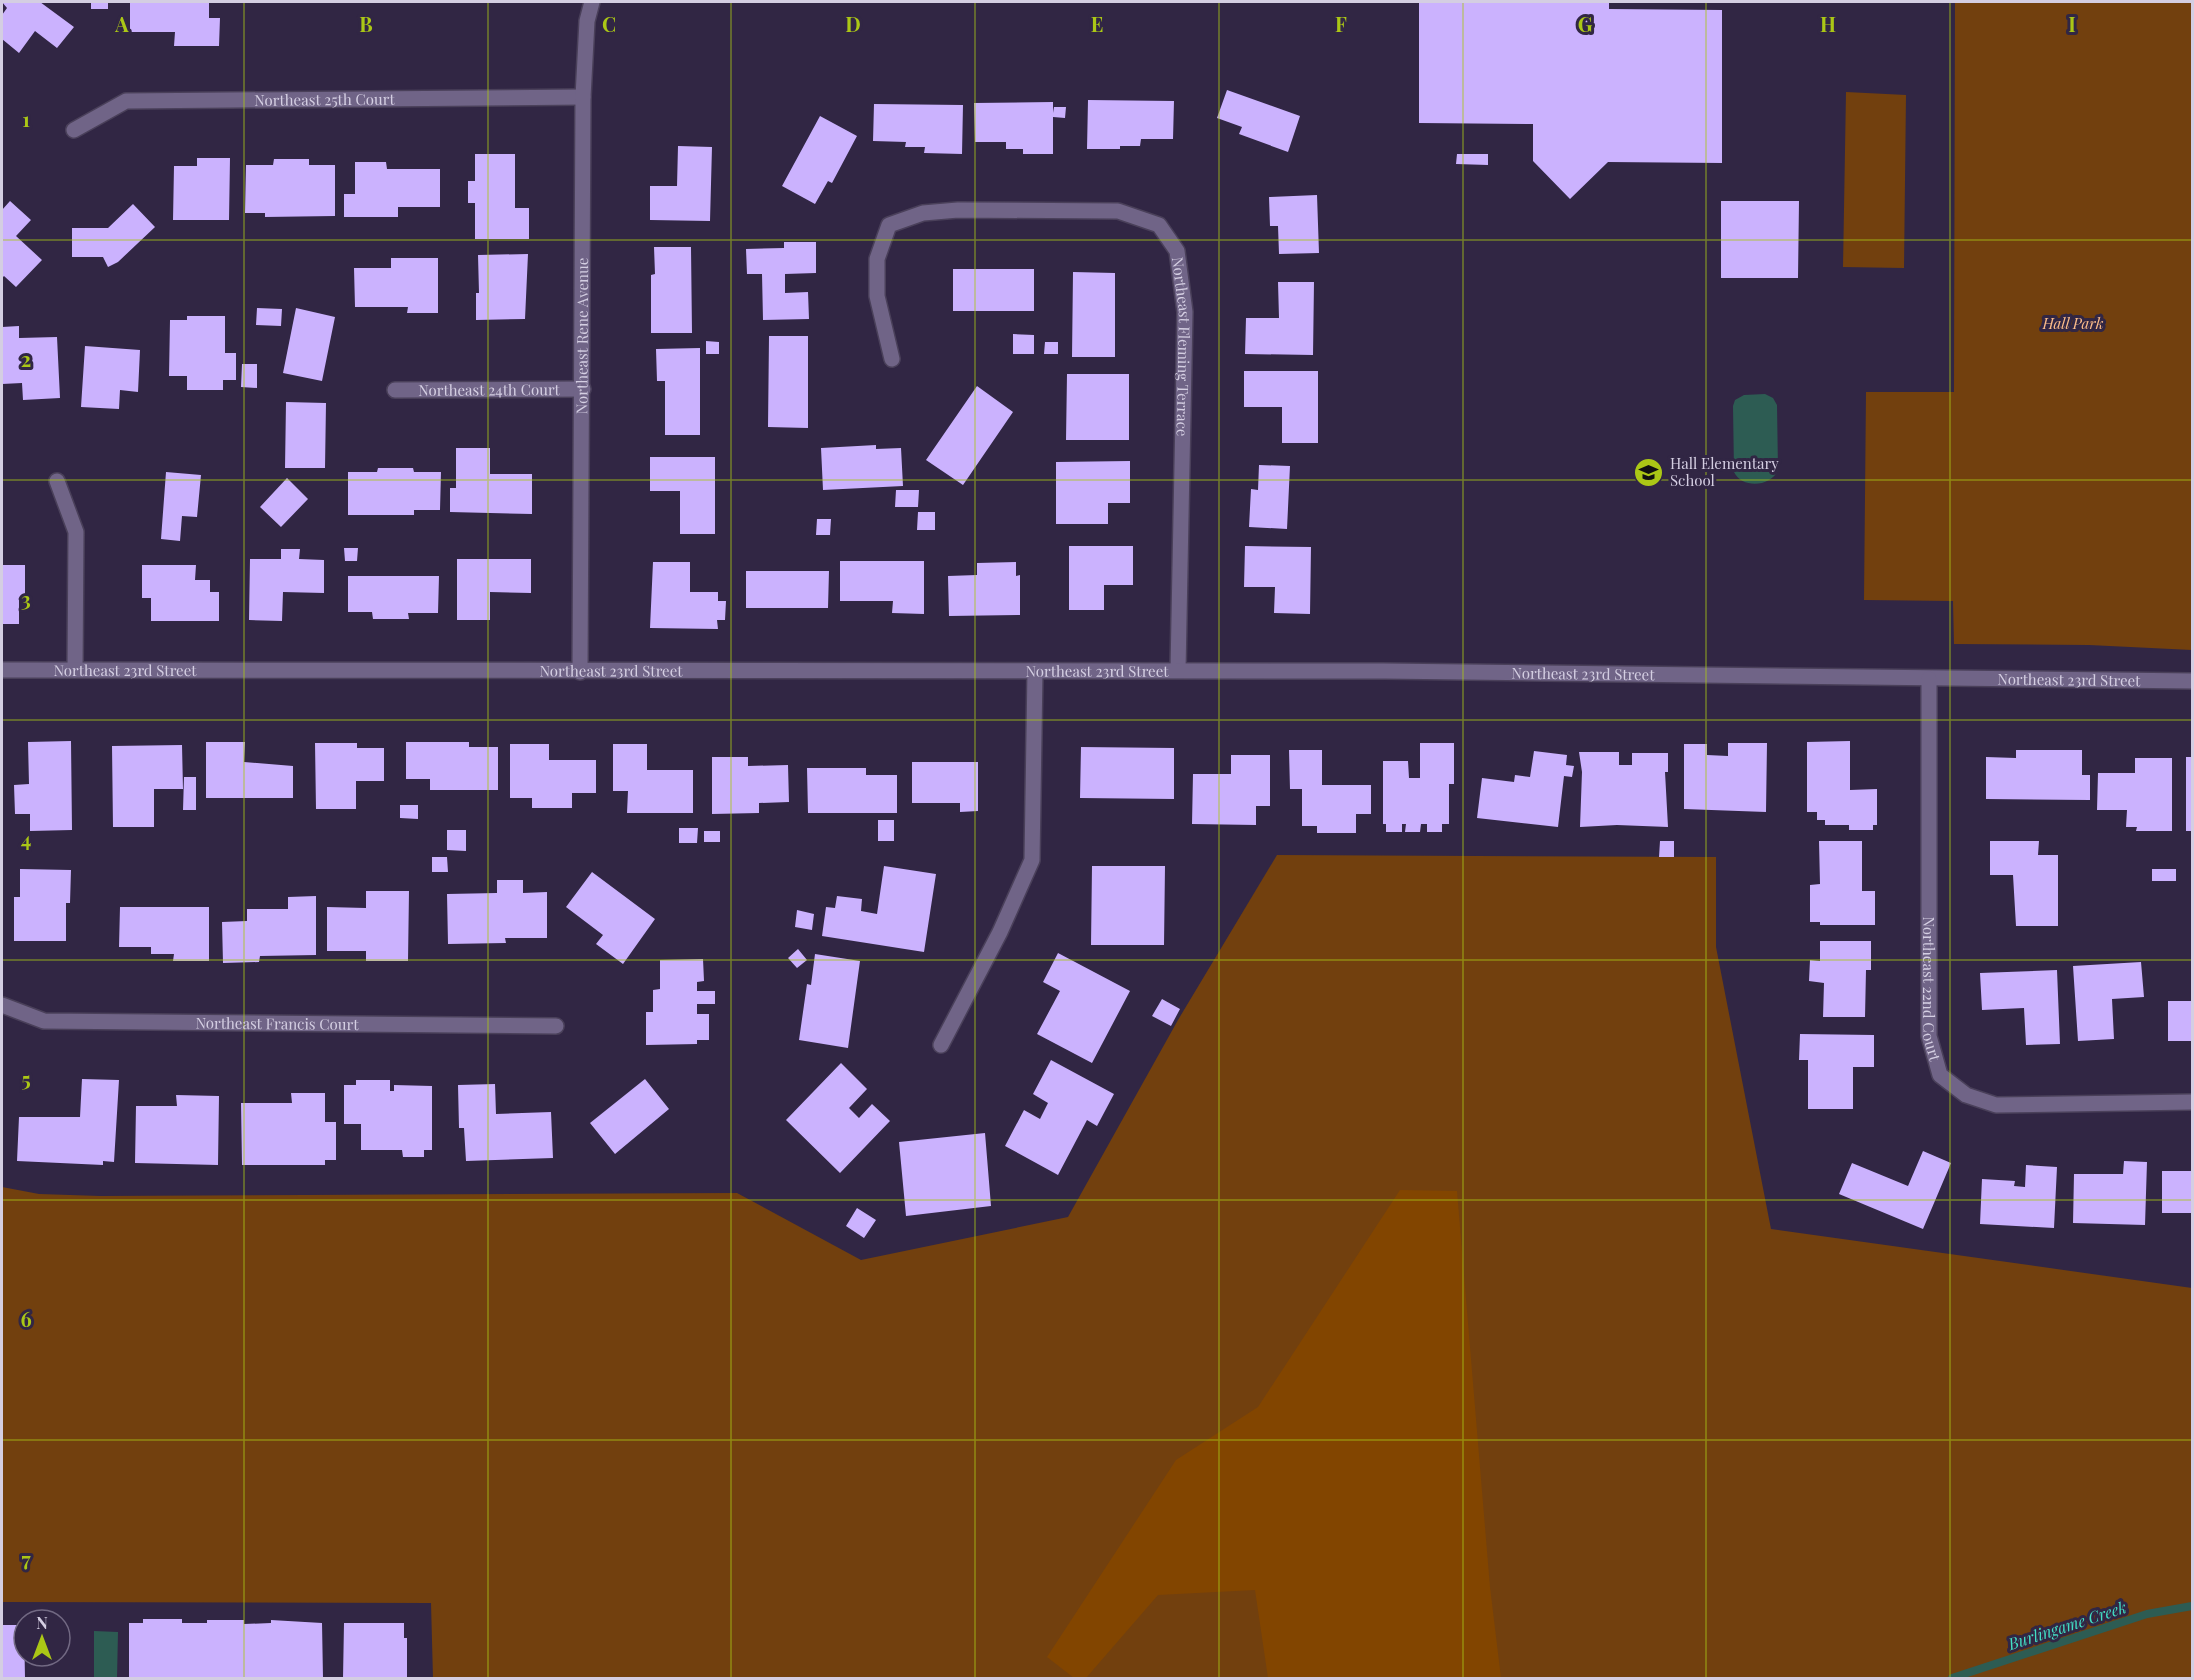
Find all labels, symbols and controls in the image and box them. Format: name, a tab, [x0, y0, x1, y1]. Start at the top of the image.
text: A	[114, 10, 129, 37]
text: B	[359, 10, 373, 37]
text: C	[602, 10, 616, 37]
text: D	[845, 10, 861, 37]
text: E	[1091, 10, 1103, 37]
text: F	[1335, 10, 1347, 37]
text: G	[1578, 10, 1593, 37]
text: H	[1820, 10, 1836, 37]
text: I	[2068, 10, 2076, 37]
street label: Northeast 25th Court	[254, 89, 396, 110]
text: 1	[22, 105, 30, 132]
street label: Northeast Fleming Terrace	[1168, 256, 1195, 437]
street label: Northeast Rene Avenue	[571, 258, 592, 414]
park label: Hall Park	[2042, 313, 2104, 333]
text: 2	[21, 345, 31, 372]
street label: Northeast 24th Court	[418, 379, 561, 400]
place label: Hall Elementary School	[1670, 453, 1779, 490]
school or university icon: Hall Elementary School	[1633, 456, 1665, 488]
text: 3	[21, 585, 31, 612]
street label: Northeast 23rd Street	[53, 660, 197, 680]
street label: Northeast 23rd Street	[539, 660, 683, 680]
street label: Northeast 23rd Street	[1025, 661, 1169, 681]
street label: Northeast 23rd Street	[1511, 663, 1655, 684]
street label: Northeast 23rd Street	[1997, 669, 2141, 690]
text: 4	[21, 825, 31, 852]
street label: Northeast 22nd Court	[1918, 916, 1946, 1064]
street label: Northeast Francis Court	[195, 1012, 359, 1034]
text: 5	[21, 1065, 31, 1092]
text: 6	[20, 1305, 32, 1332]
text: 7	[21, 1545, 31, 1572]
water label: Burlingame Creek	[2004, 1596, 2129, 1654]
north arrow	[12, 1608, 72, 1668]
text: N	[36, 1612, 48, 1633]

